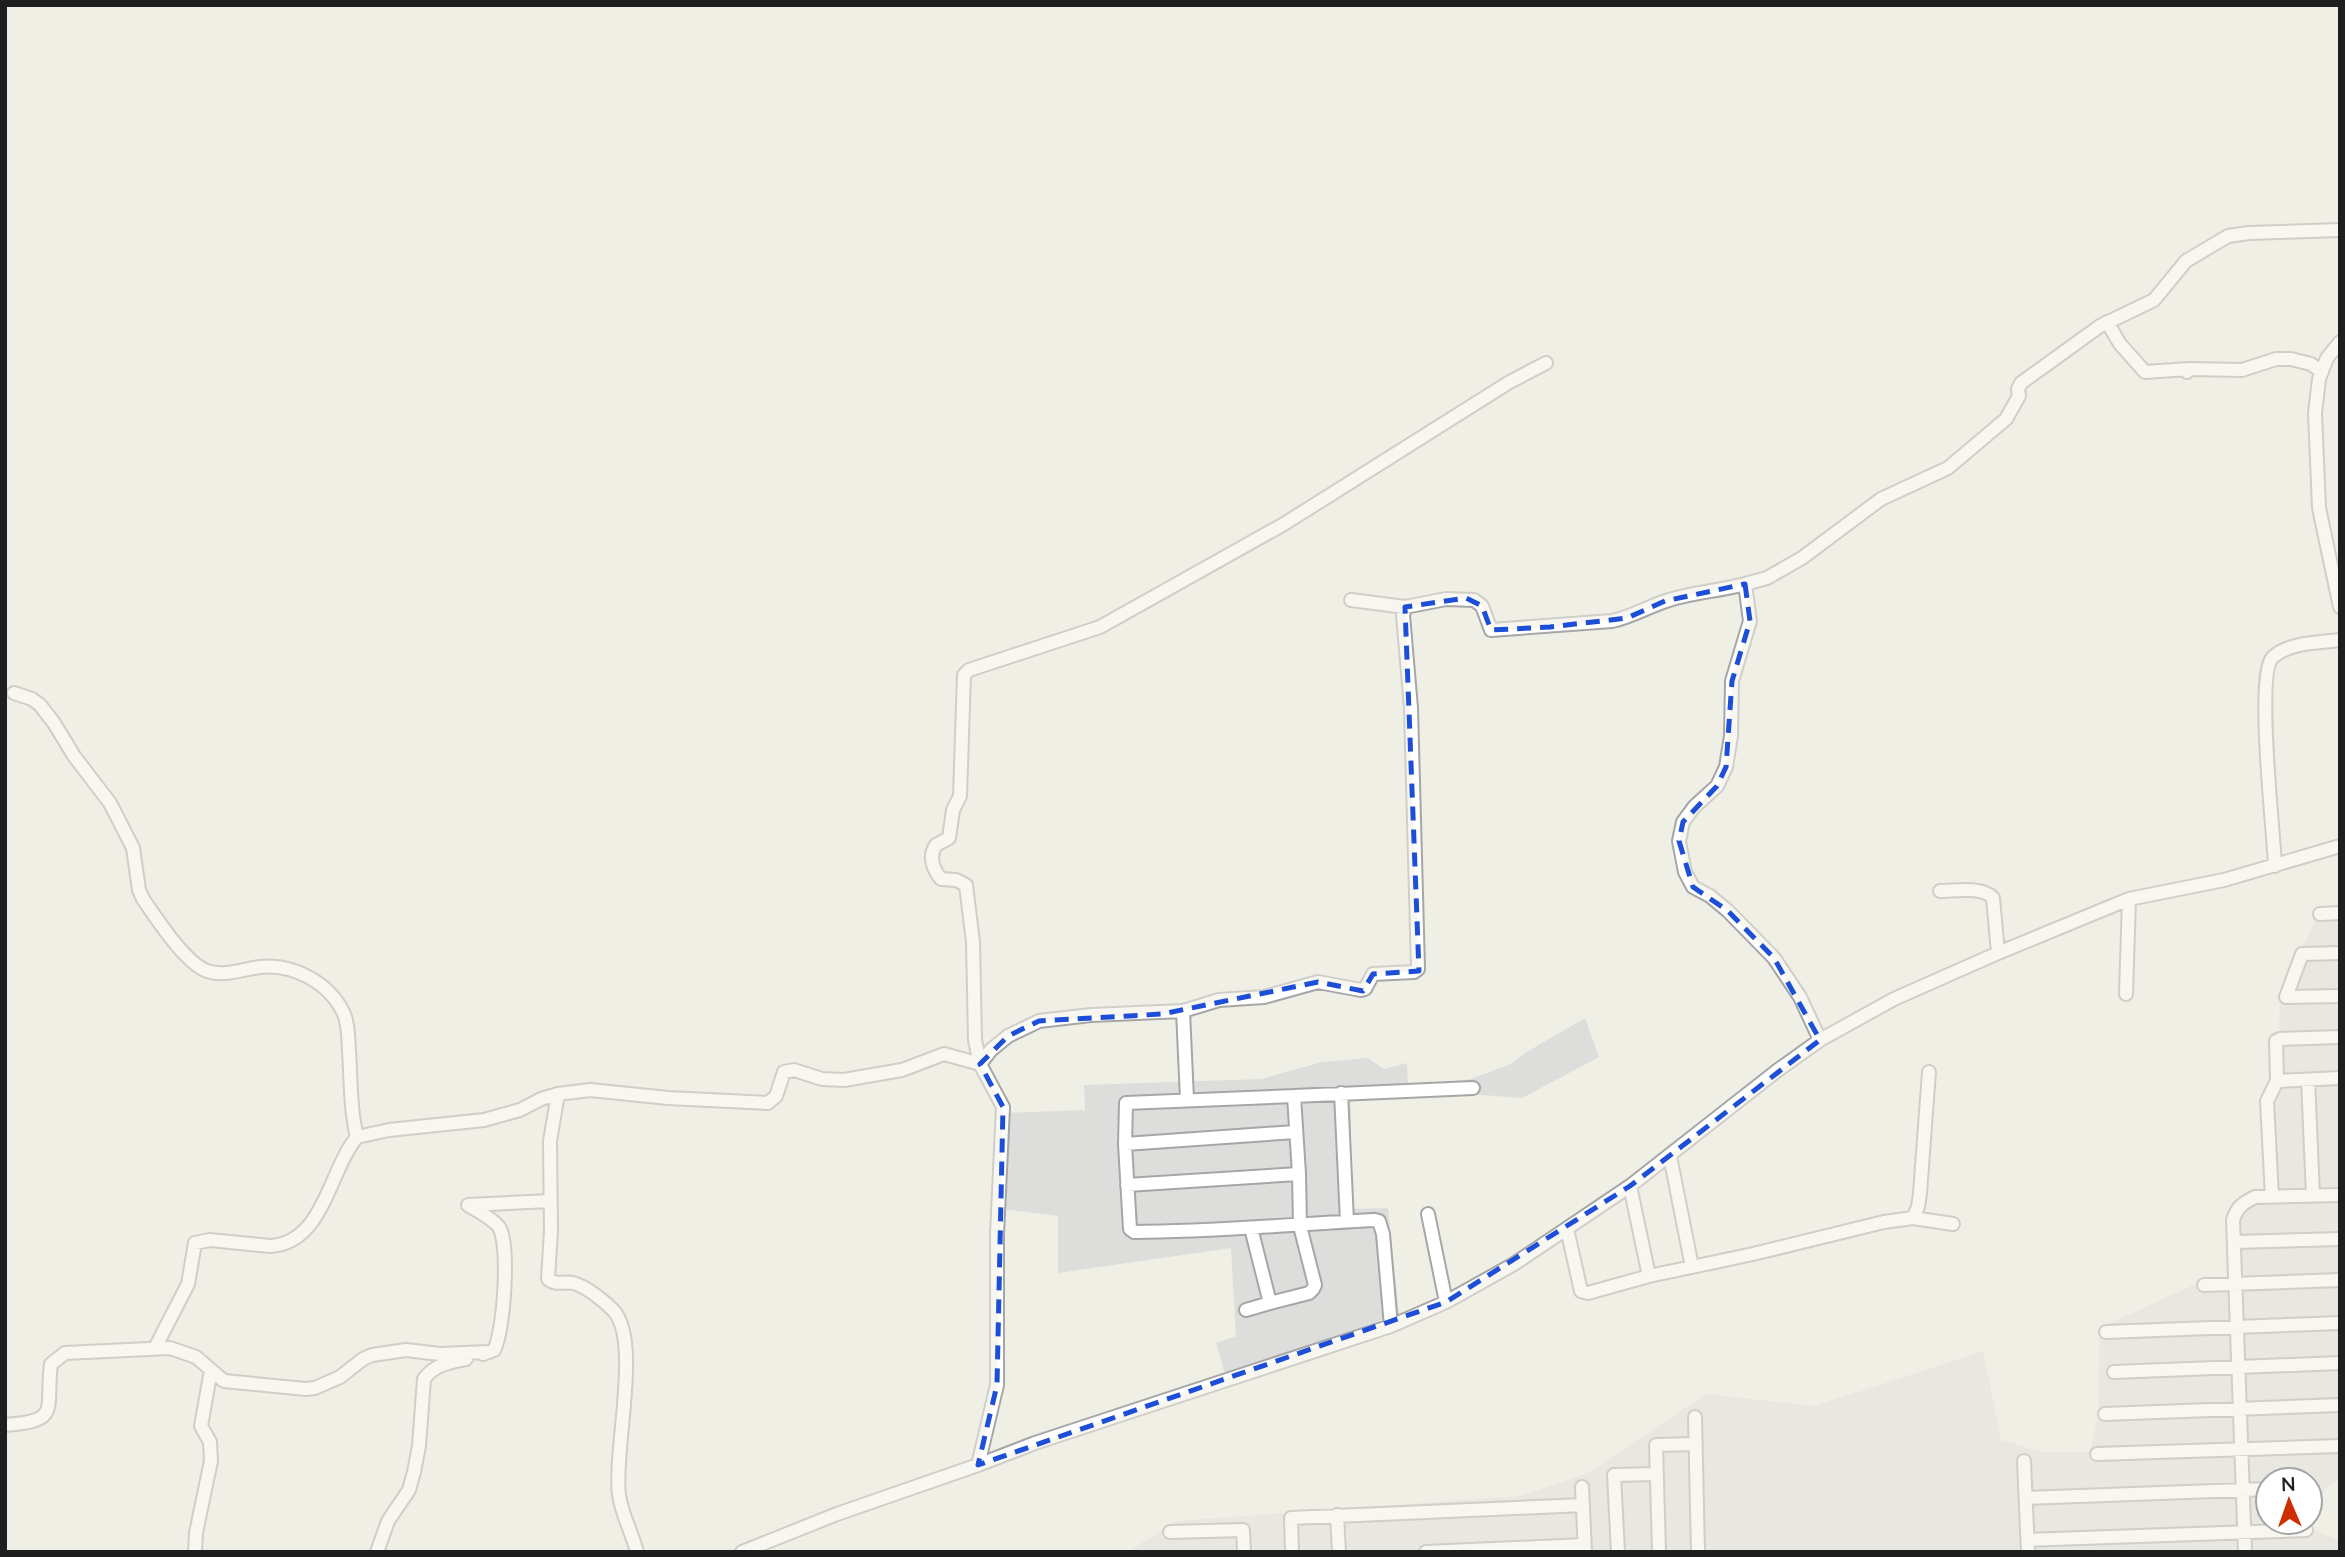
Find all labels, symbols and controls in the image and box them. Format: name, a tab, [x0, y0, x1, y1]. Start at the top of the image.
north arrow	[2254, 1466, 2324, 1536]
text: N	[2281, 1472, 2296, 1495]

